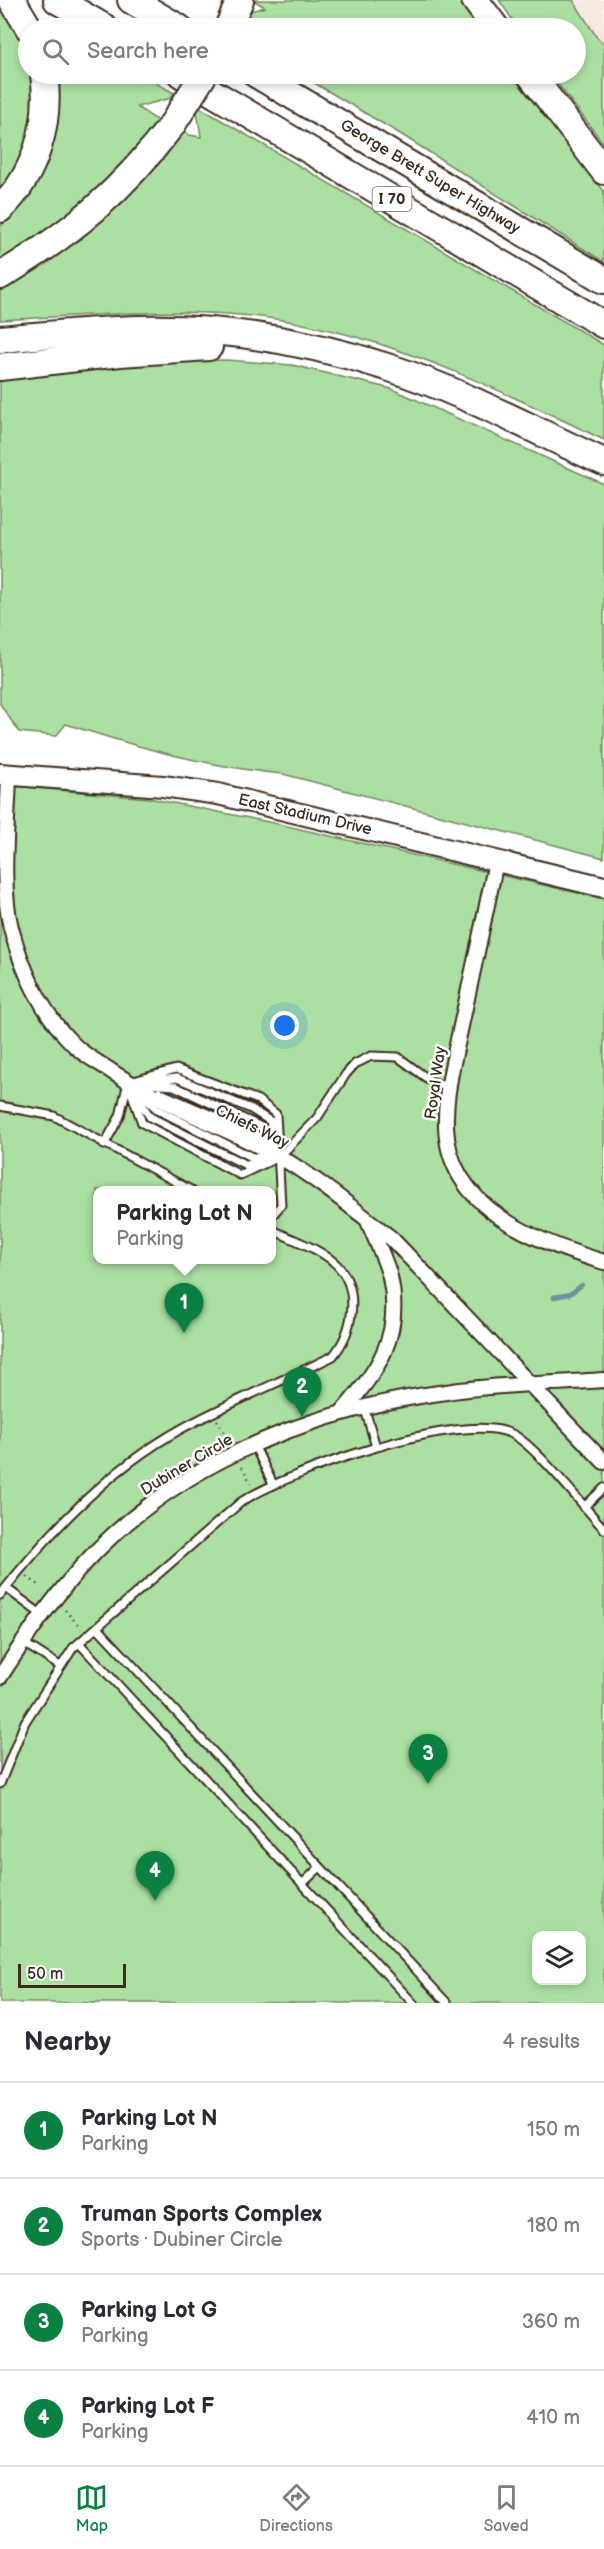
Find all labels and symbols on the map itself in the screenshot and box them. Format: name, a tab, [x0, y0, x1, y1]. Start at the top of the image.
street label: George Brett Super Highway	[337, 116, 524, 239]
road number: I 70	[372, 187, 412, 211]
street label: East Stadium Drive	[236, 790, 374, 840]
your location	[270, 1011, 299, 1040]
street label: Royal Way	[421, 1045, 451, 1121]
street label: Chiefs Way	[212, 1101, 293, 1153]
pin: 1	[164, 1284, 204, 1333]
pin: 2	[282, 1368, 322, 1417]
street label: Dubiner Circle	[138, 1430, 237, 1500]
pin: 3	[408, 1734, 448, 1784]
pin: 4	[136, 1852, 174, 1901]
scale bar	[18, 1961, 126, 1988]

